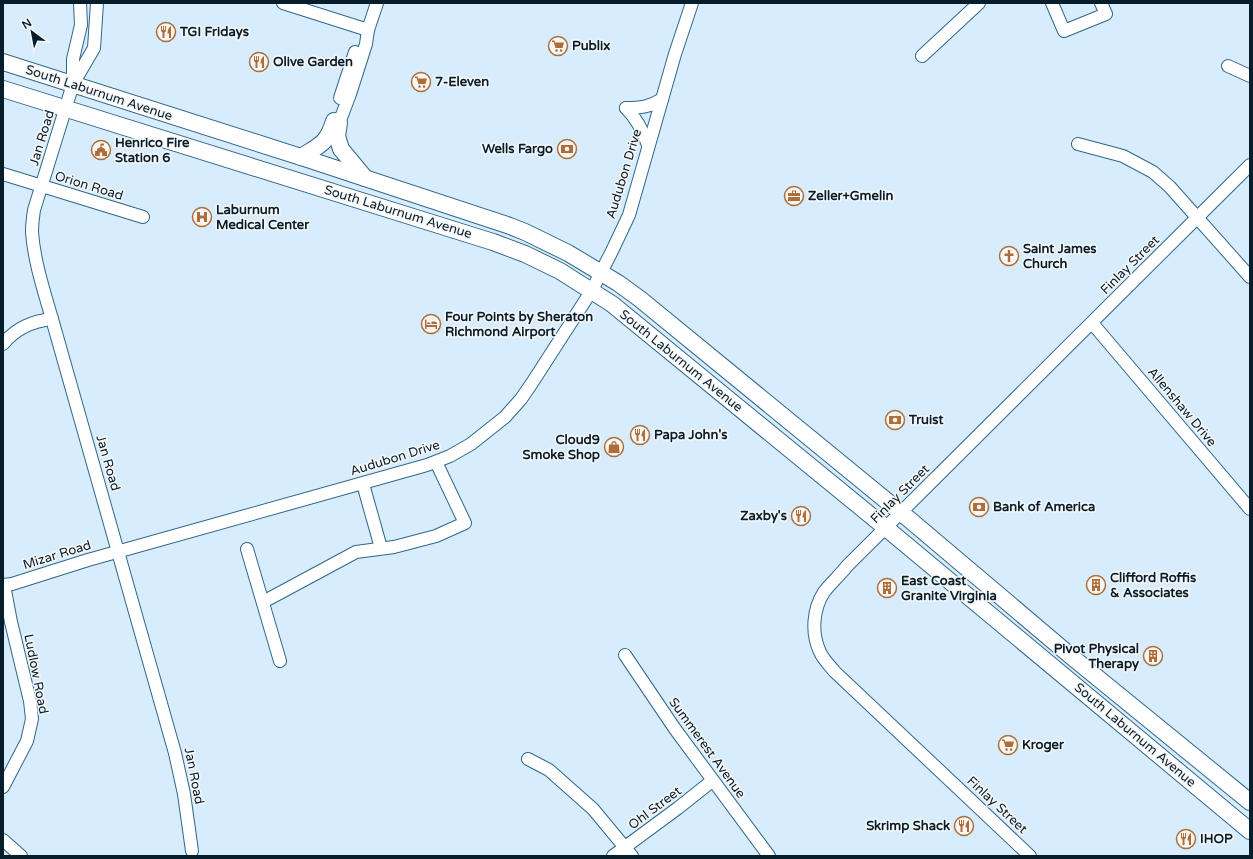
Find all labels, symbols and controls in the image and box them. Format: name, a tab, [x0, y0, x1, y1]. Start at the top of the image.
north arrow	[12, 12, 52, 52]
text: N	[20, 16, 34, 32]
restaurant icon: TGI Fridays	[155, 21, 177, 43]
place label: TGI Fridays	[179, 24, 249, 40]
supermarket icon: Publix	[547, 35, 569, 57]
place label: Publix	[572, 38, 610, 54]
restaurant icon: Olive Garden	[248, 51, 270, 73]
place label: Olive Garden	[273, 54, 353, 70]
street label: South Laburnum Avenue	[23, 62, 175, 124]
supermarket icon: 7-Eleven	[410, 71, 432, 93]
place label: 7-Eleven	[435, 74, 489, 90]
street label: Jan Road	[26, 108, 58, 168]
street label: Audubon Drive	[603, 127, 645, 221]
place label: Henrico Fire Station 6	[115, 135, 190, 166]
bank icon: Wells Fargo	[556, 138, 578, 160]
public building icon: Henrico Fire Station 6	[90, 139, 112, 161]
place label: Wells Fargo	[482, 141, 553, 157]
street label: Orion Road	[53, 168, 125, 204]
street label: South Laburnum Avenue	[322, 182, 474, 242]
office icon: Zeller+Gmelin	[783, 185, 805, 207]
place label: Zeller+Gmelin	[808, 188, 893, 204]
place label: Laburnum Medical Center	[216, 202, 310, 233]
hospital icon: Laburnum Medical Center	[191, 206, 213, 228]
street label: Finlay Street	[1097, 232, 1163, 298]
place label: Saint James Church	[1023, 241, 1097, 272]
church icon: Saint James Church	[998, 245, 1020, 267]
street label: South Laburnum Avenue	[616, 306, 746, 416]
place label: Four Points by Sheraton Richmond Airport	[445, 309, 593, 340]
hotel icon: Four Points by Sheraton Richmond Airport	[420, 313, 442, 335]
street label: Allenshaw Drive	[1144, 364, 1220, 450]
bank icon: Truist	[884, 409, 906, 431]
place label: Truist	[908, 412, 943, 428]
restaurant icon: Papa John's	[629, 424, 651, 446]
place label: Papa John's	[654, 427, 728, 443]
place label: Cloud9 Smoke Shop	[523, 432, 600, 463]
street label: Jan Road	[92, 433, 124, 493]
shop icon: Cloud9 Smoke Shop	[603, 436, 625, 458]
street label: Audubon Drive	[348, 437, 442, 479]
street label: Finlay Street	[867, 461, 933, 527]
bank icon: Bank of America	[968, 496, 990, 518]
place label: Bank of America	[993, 499, 1095, 515]
restaurant icon: Zaxby's	[790, 505, 812, 527]
place label: Zaxby's	[740, 508, 787, 524]
street label: Mizar Road	[21, 537, 93, 573]
place label: Clifford Roffis & Associates	[1110, 570, 1196, 601]
place label: East Coast Granite Virginia	[901, 573, 997, 604]
building icon: Clifford Roffis & Associates	[1085, 574, 1107, 596]
building icon: East Coast Granite Virginia	[876, 577, 898, 599]
street label: Ludlow Road	[20, 633, 52, 715]
place label: Pivot Physical Therapy	[1054, 641, 1139, 672]
building icon: Pivot Physical Therapy	[1142, 645, 1164, 667]
street label: South Laburnum Avenue	[1071, 680, 1199, 790]
street label: Summerest Avenue	[665, 695, 749, 801]
supermarket icon: Kroger	[997, 734, 1019, 756]
place label: Kroger	[1022, 737, 1065, 753]
street label: Jan Road	[181, 746, 207, 806]
street label: Finlay Street	[963, 773, 1031, 837]
street label: Ohl Street	[625, 783, 685, 833]
restaurant icon: Skrimp Shack	[953, 815, 975, 837]
place label: Skrimp Shack	[866, 818, 950, 834]
restaurant icon: IHOP	[1175, 828, 1197, 850]
place label: IHOP	[1200, 831, 1233, 847]

